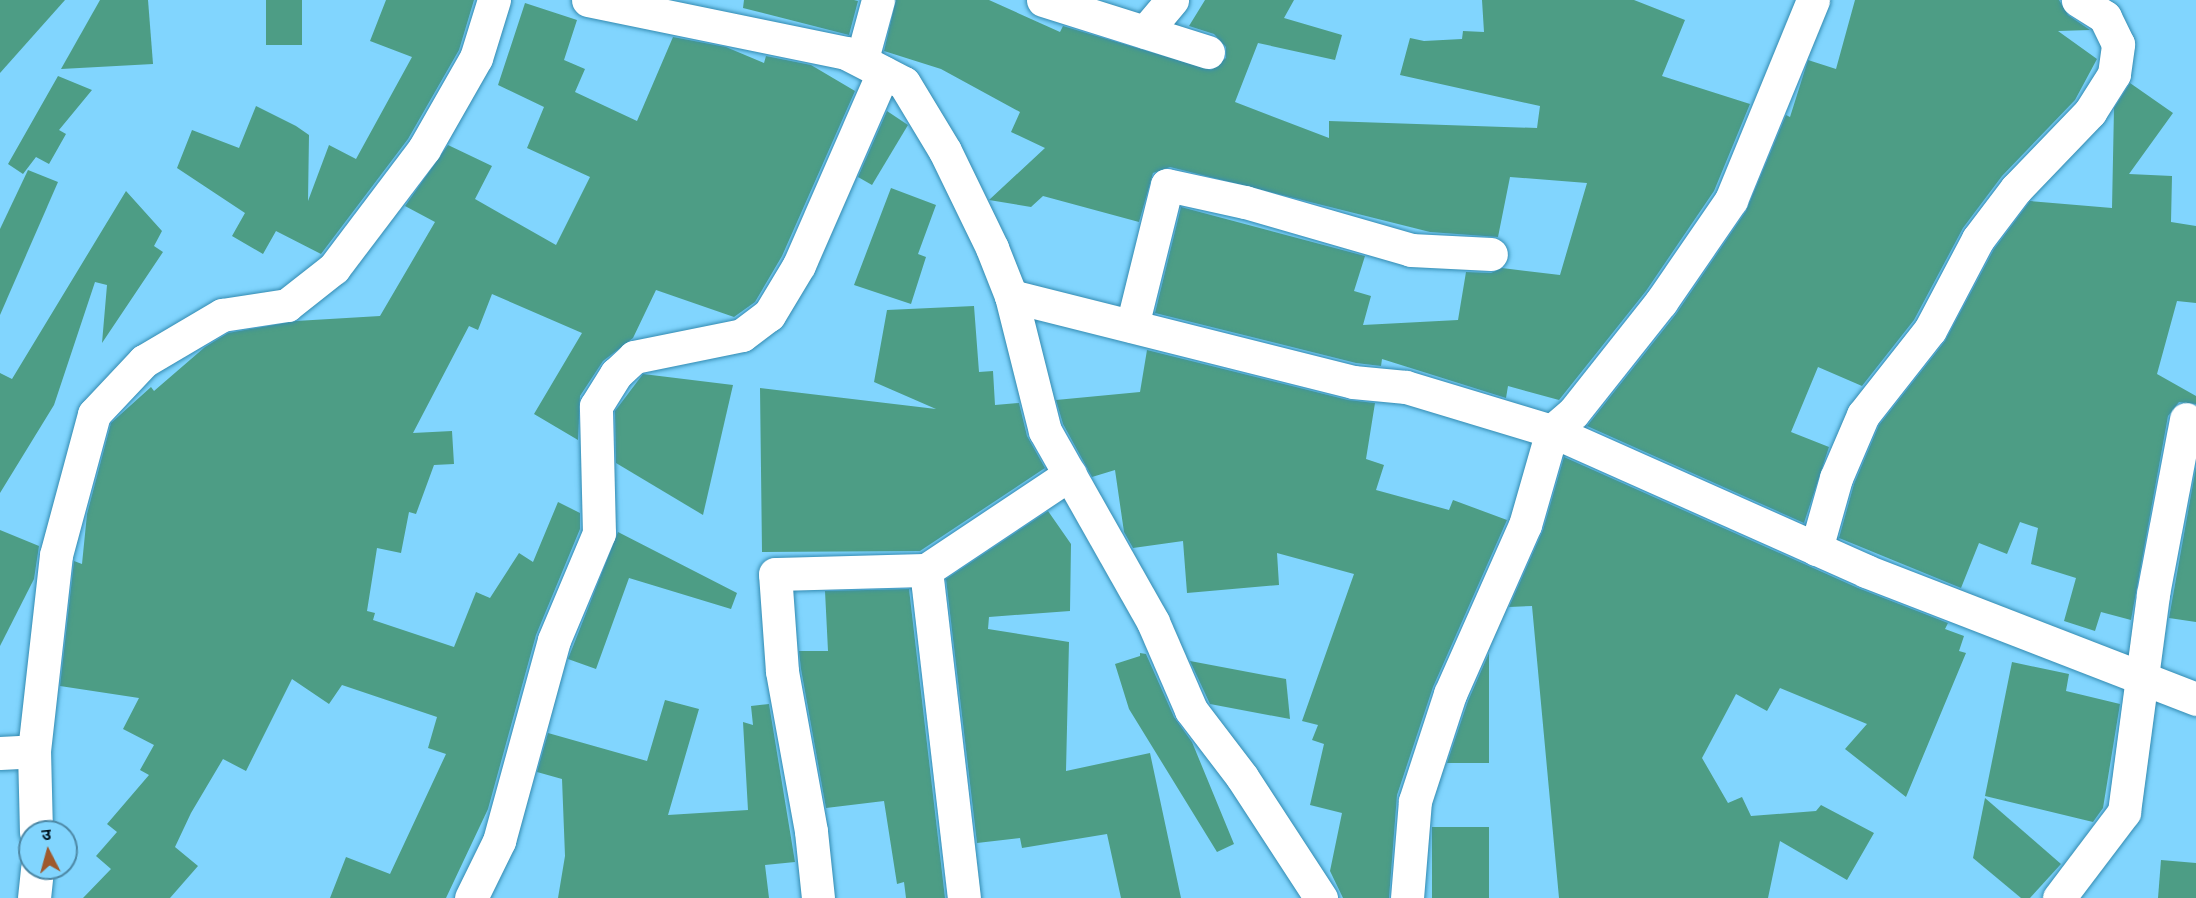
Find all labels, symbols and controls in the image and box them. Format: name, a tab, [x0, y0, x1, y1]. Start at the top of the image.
north arrow	[18, 820, 78, 880]
text: उ	[41, 823, 52, 846]

